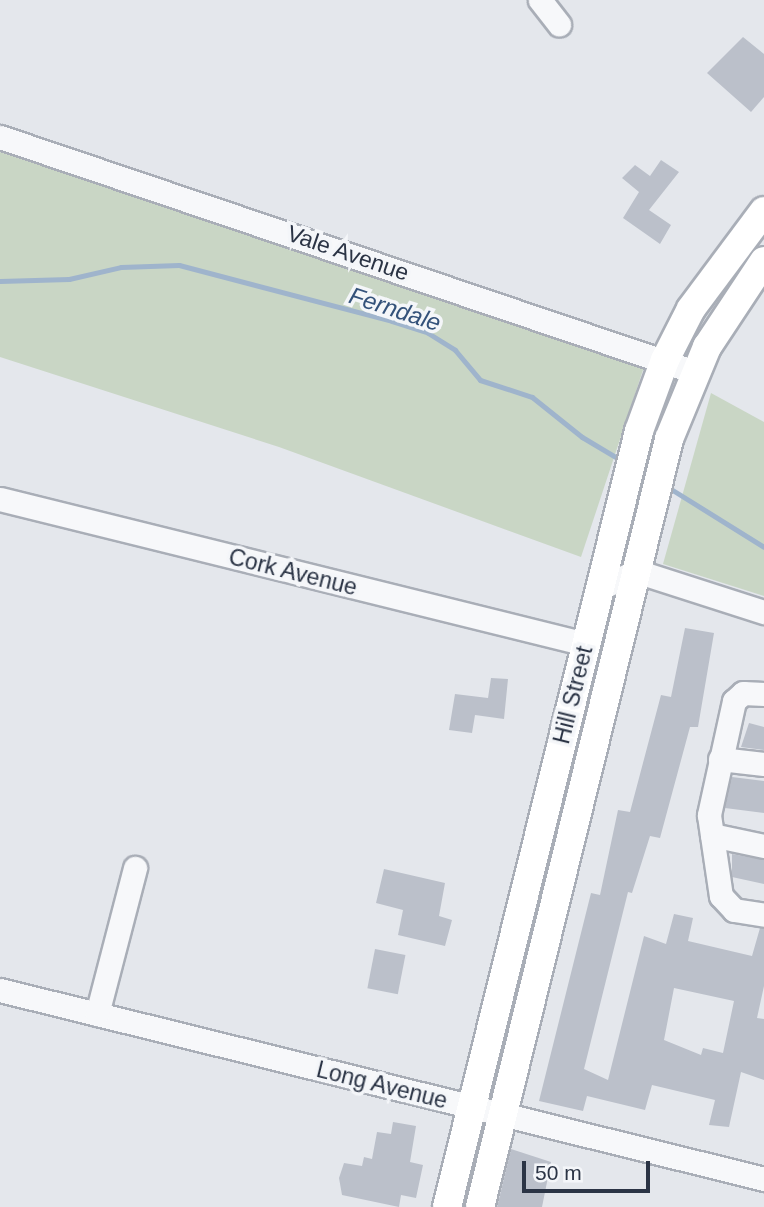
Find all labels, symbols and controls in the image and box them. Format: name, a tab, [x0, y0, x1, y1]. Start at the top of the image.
street label: Vale Avenue	[283, 219, 413, 287]
water label: Ferndale	[346, 281, 444, 337]
street label: Cork Avenue	[225, 543, 361, 601]
street label: Hill Street	[548, 643, 598, 747]
street label: Long Avenue	[313, 1055, 451, 1115]
scale bar	[526, 1148, 654, 1192]
text: 50 m	[535, 1161, 582, 1184]

